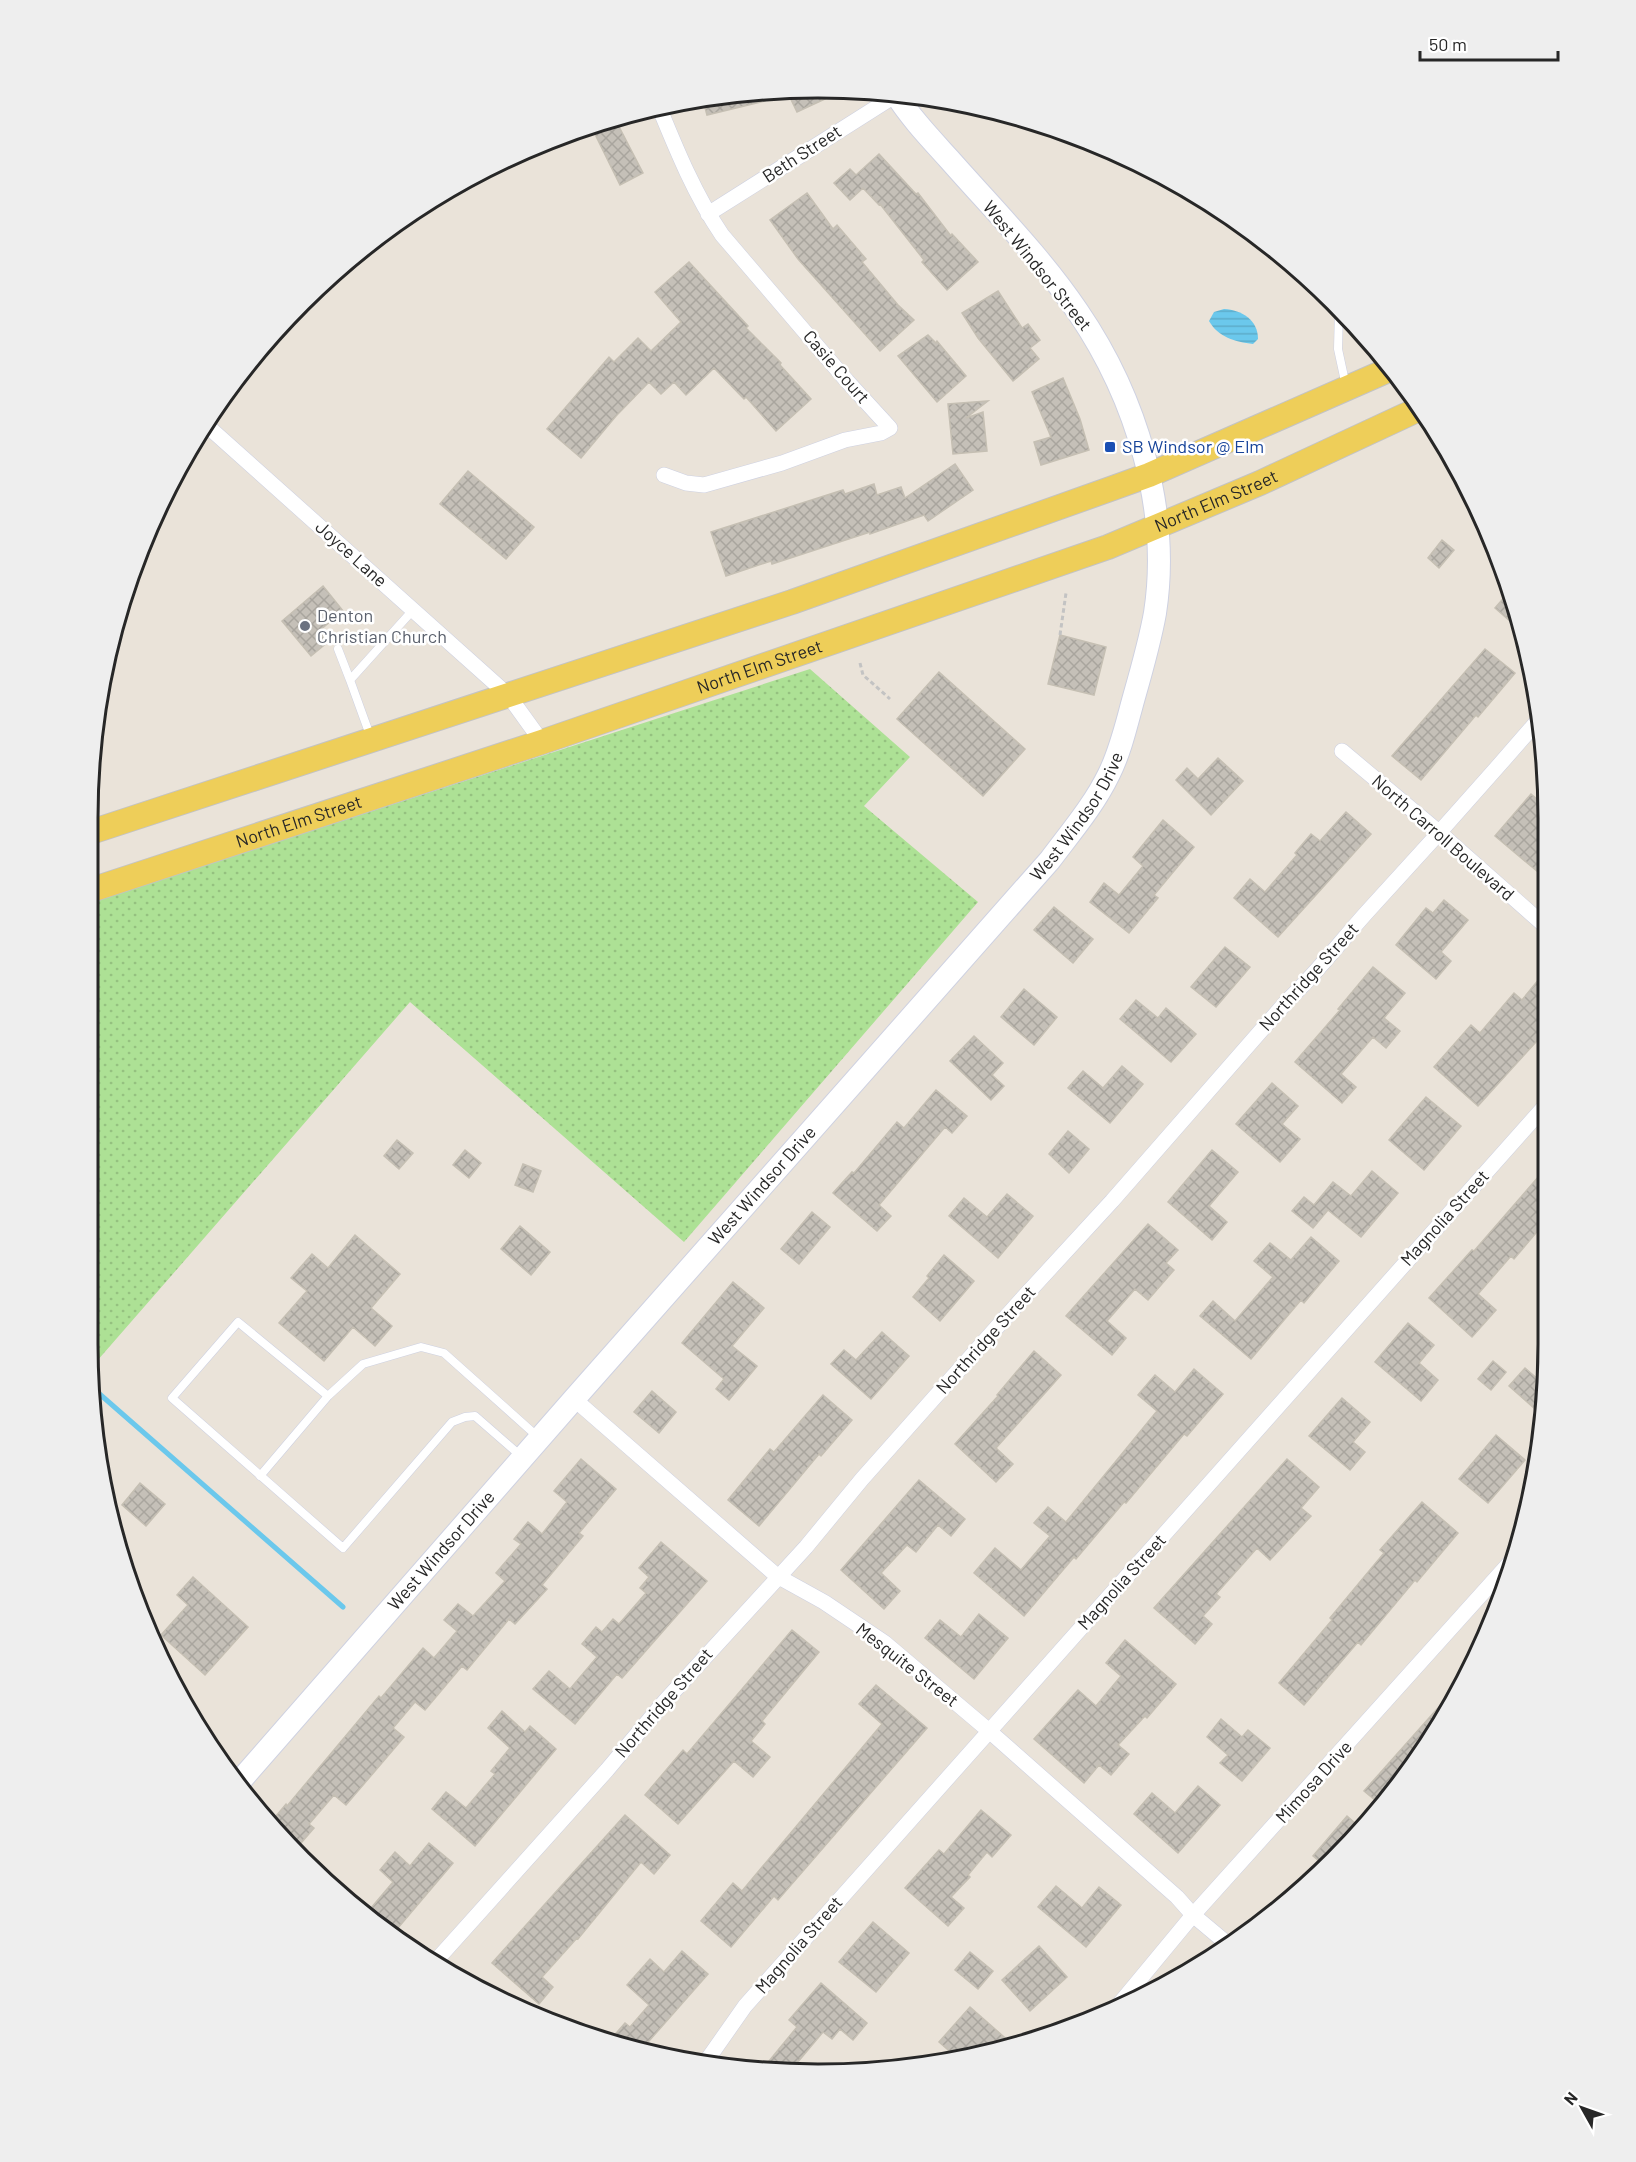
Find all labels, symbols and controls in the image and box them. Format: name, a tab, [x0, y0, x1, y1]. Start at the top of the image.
scale bar	[1420, 24, 1558, 62]
text: 50 m	[1429, 33, 1467, 55]
street label: Beth Street	[758, 119, 845, 187]
street label: West Windsor Street	[979, 196, 1097, 335]
street label: Casie Court	[799, 325, 875, 408]
place label: SB Windsor @ Elm	[1122, 435, 1264, 457]
marker: SB Windsor @ Elm	[1103, 440, 1117, 454]
street label: North Elm Street	[1151, 464, 1281, 536]
street label: Joyce Lane	[311, 515, 392, 591]
place label: Denton Christian Church	[317, 604, 447, 647]
marker: Denton Christian Church	[298, 619, 312, 633]
street label: North Elm Street	[694, 634, 825, 698]
street label: West Windsor Drive	[1025, 749, 1127, 885]
street label: North Carroll Boulevard	[1368, 769, 1519, 905]
street label: North Elm Street	[233, 790, 364, 852]
street label: Northridge Street	[1254, 918, 1363, 1035]
street label: West Windsor Drive	[703, 1121, 820, 1249]
street label: Magnolia Street	[1395, 1165, 1493, 1270]
street label: Northridge Street	[931, 1281, 1040, 1398]
street label: West Windsor Drive	[382, 1486, 499, 1614]
street label: Magnolia Street	[1072, 1529, 1170, 1634]
street label: Mesquite Street	[852, 1617, 963, 1711]
street label: Northridge Street	[610, 1643, 717, 1762]
street label: Mimosa Drive	[1270, 1735, 1356, 1827]
street label: Magnolia Street	[750, 1891, 846, 1998]
north arrow	[1552, 2078, 1612, 2138]
text: N	[1559, 2088, 1581, 2108]

